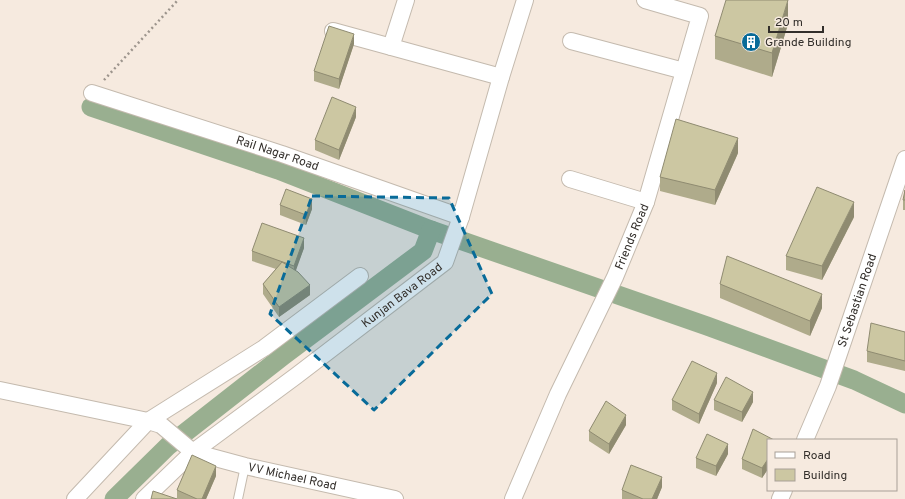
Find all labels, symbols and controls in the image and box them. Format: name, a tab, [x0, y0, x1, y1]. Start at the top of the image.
scale bar	[769, 8, 823, 34]
text: 20 m	[775, 15, 803, 31]
building icon: Grande Building	[740, 31, 762, 53]
place label: Grande Building	[765, 35, 851, 51]
street label: Rail Nagar Road	[234, 133, 321, 175]
street label: Friends Road	[612, 202, 653, 273]
street label: St Sebastian Road	[835, 252, 881, 350]
street label: Kunjan Bava Road	[358, 260, 446, 332]
legend	[767, 439, 897, 491]
text: Road	[803, 448, 831, 464]
street label: VV Michael Road	[246, 460, 338, 495]
text: Building	[803, 468, 847, 484]

